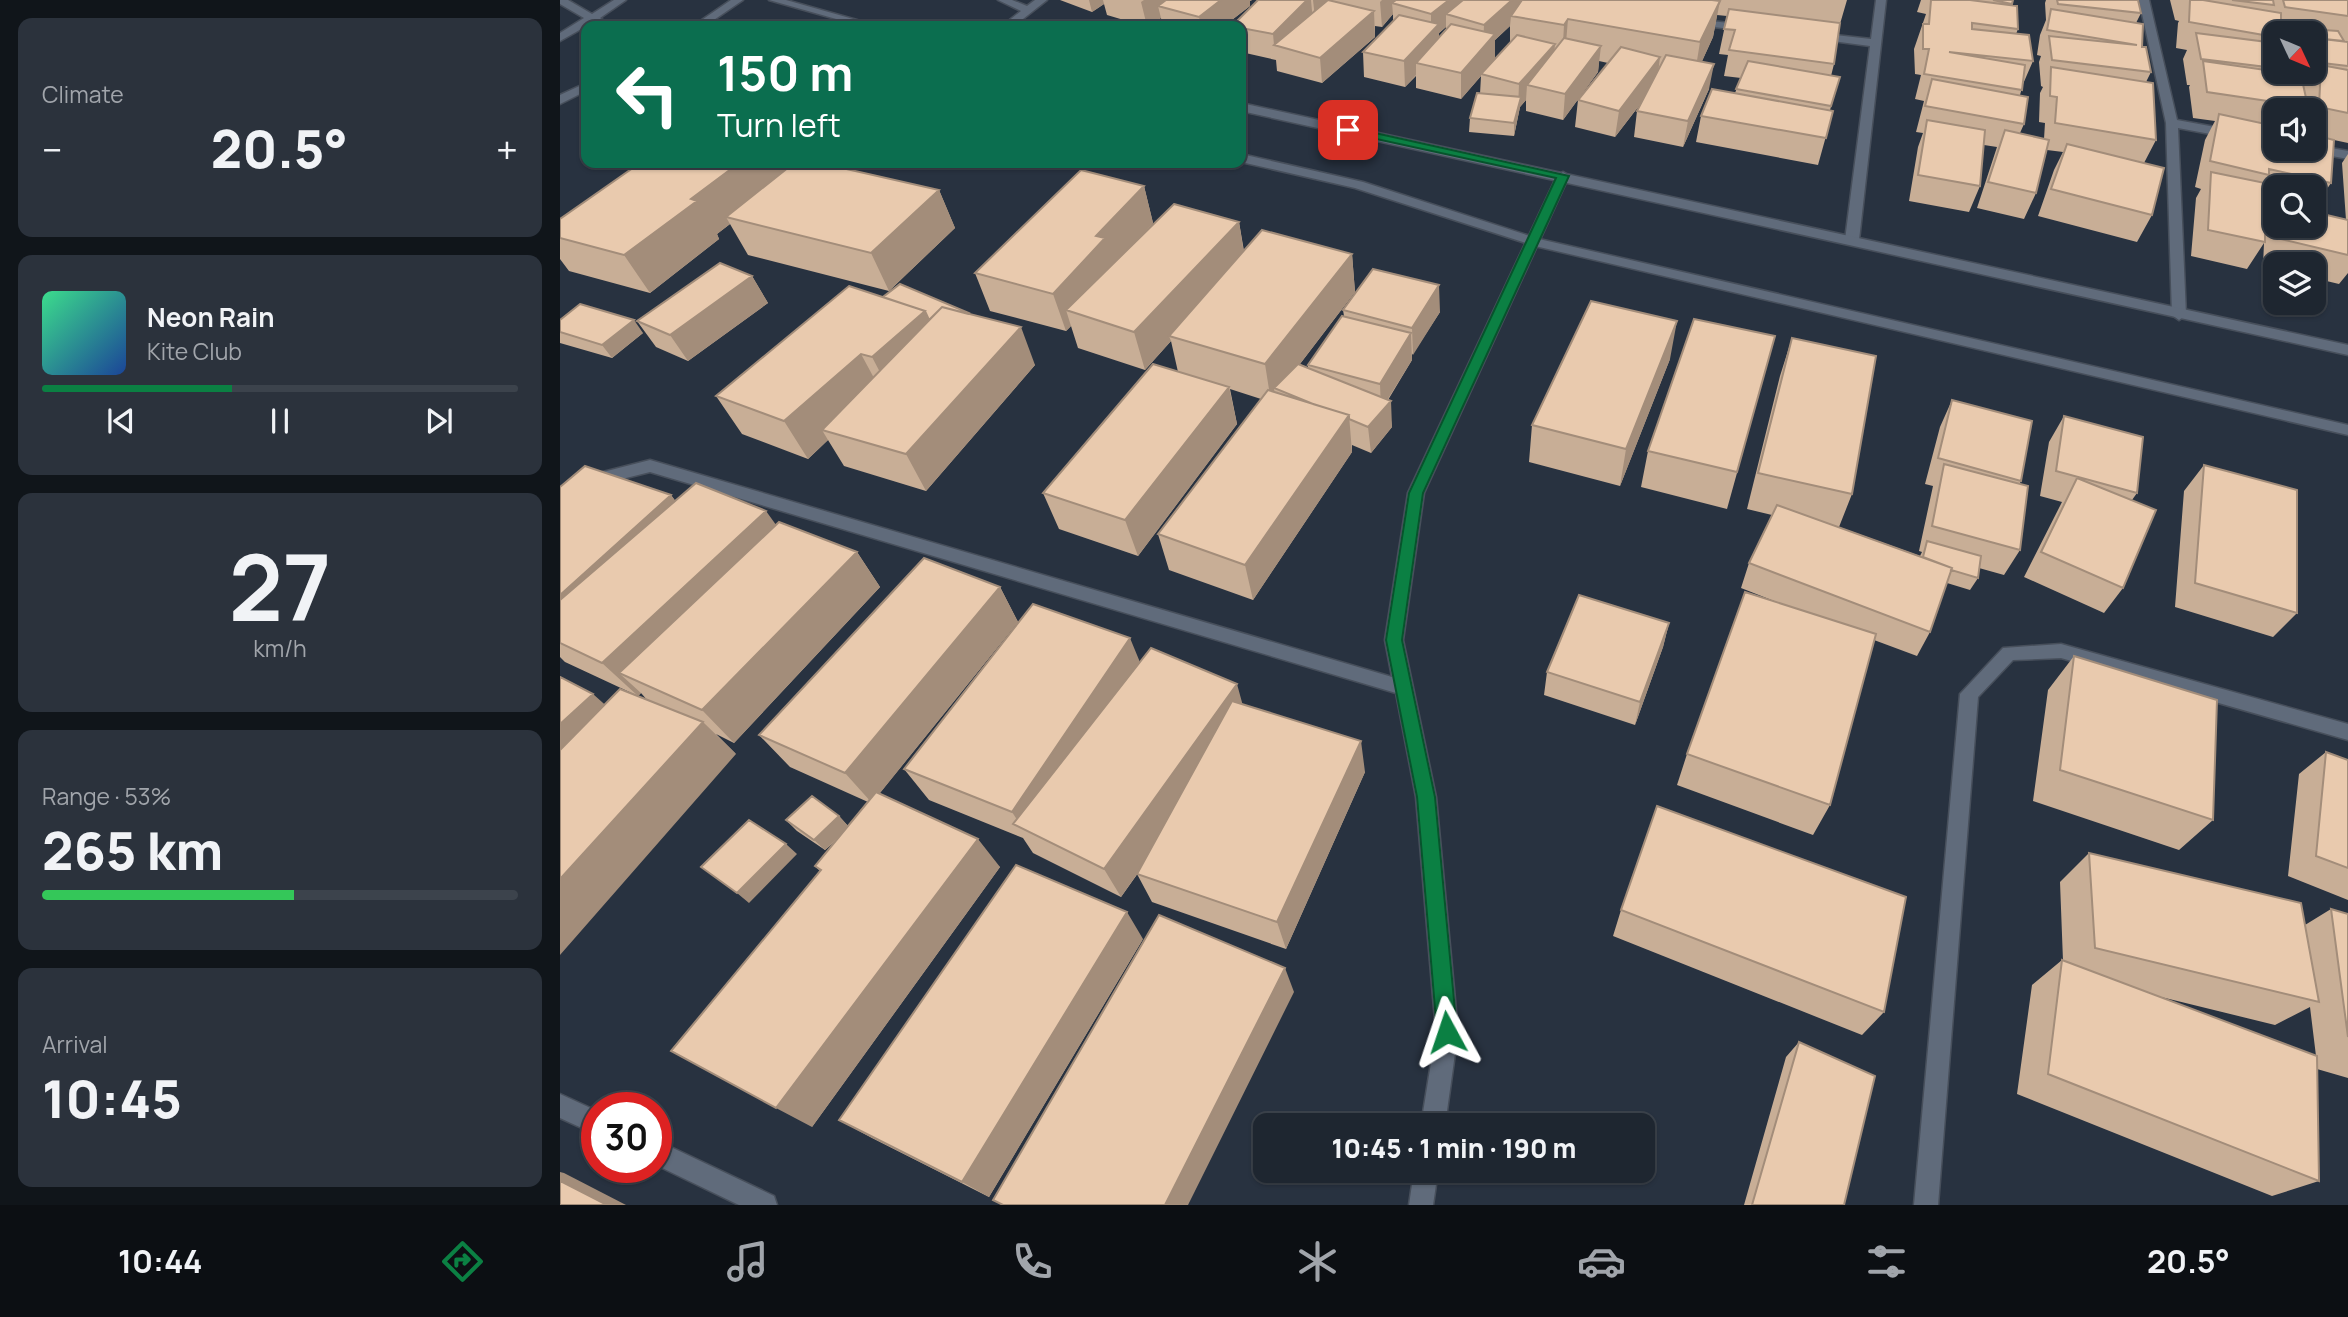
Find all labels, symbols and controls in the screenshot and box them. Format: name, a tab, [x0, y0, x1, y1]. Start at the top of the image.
north arrow	[2263, 21, 2326, 84]
map controls	[2263, 21, 2326, 315]
text: 150 m	[717, 39, 853, 106]
icon: left	[602, 49, 693, 140]
text: Climate	[42, 78, 124, 110]
button: sound	[2263, 98, 2326, 161]
pin	[1318, 100, 1378, 160]
text: Turn left	[717, 103, 841, 147]
icon: arrive	[1329, 111, 1367, 149]
text: 20.5°	[211, 113, 348, 184]
text: −	[42, 123, 63, 175]
text: +	[496, 123, 518, 175]
button: search	[2263, 175, 2326, 238]
button: layers	[2263, 252, 2326, 315]
text: Neon Rain	[147, 299, 275, 335]
text: Kite Club	[147, 335, 242, 367]
icon: previous	[102, 402, 140, 440]
icon: pause	[261, 402, 299, 440]
icon: next	[420, 402, 458, 440]
text: 27	[229, 524, 331, 648]
text: km/h	[253, 632, 307, 664]
text: Range · 53%	[42, 780, 171, 812]
text: 265 km	[42, 815, 223, 886]
position arrow	[1410, 995, 1484, 1069]
text: Arrival	[42, 1028, 108, 1060]
text: 10:45	[42, 1063, 182, 1134]
speed limit sign: 30	[581, 1092, 672, 1183]
text: 10:45 · 1 min · 190 m	[1332, 1130, 1576, 1166]
icon: directions	[438, 1237, 487, 1286]
icon: music	[723, 1237, 772, 1286]
icon: phone	[1008, 1237, 1057, 1286]
icon: climate	[1293, 1237, 1342, 1286]
icon: car	[1577, 1237, 1626, 1286]
icon: filters	[1862, 1237, 1911, 1286]
text: 10:44	[118, 1239, 202, 1283]
text: 20.5°	[2147, 1239, 2230, 1283]

